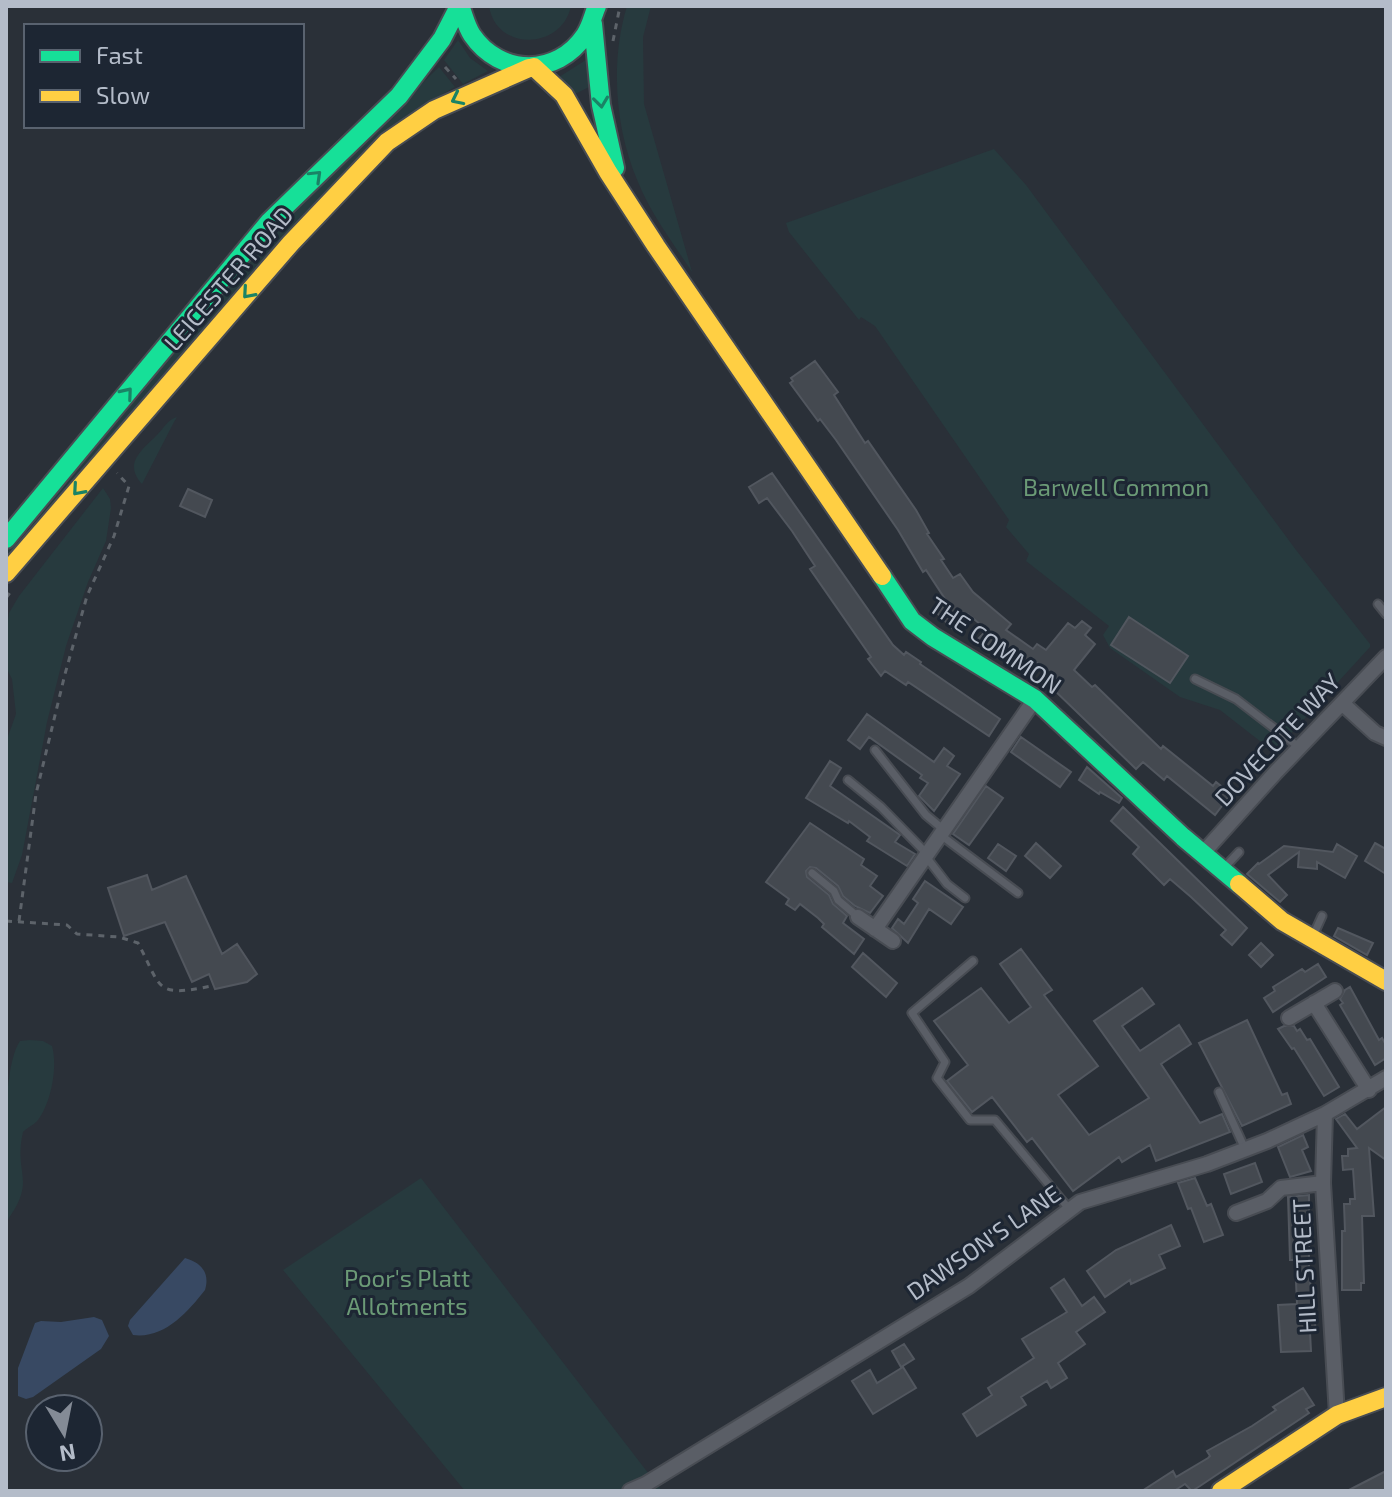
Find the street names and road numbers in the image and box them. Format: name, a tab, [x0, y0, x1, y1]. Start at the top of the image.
street label: LEICESTER ROAD	[157, 200, 298, 356]
street label: THE COMMON	[924, 590, 1067, 700]
street label: DOVECOTE WAY	[1208, 666, 1346, 811]
street label: DAWSON'S LANE	[901, 1178, 1066, 1306]
street label: HILL STREET	[1285, 1198, 1322, 1334]

